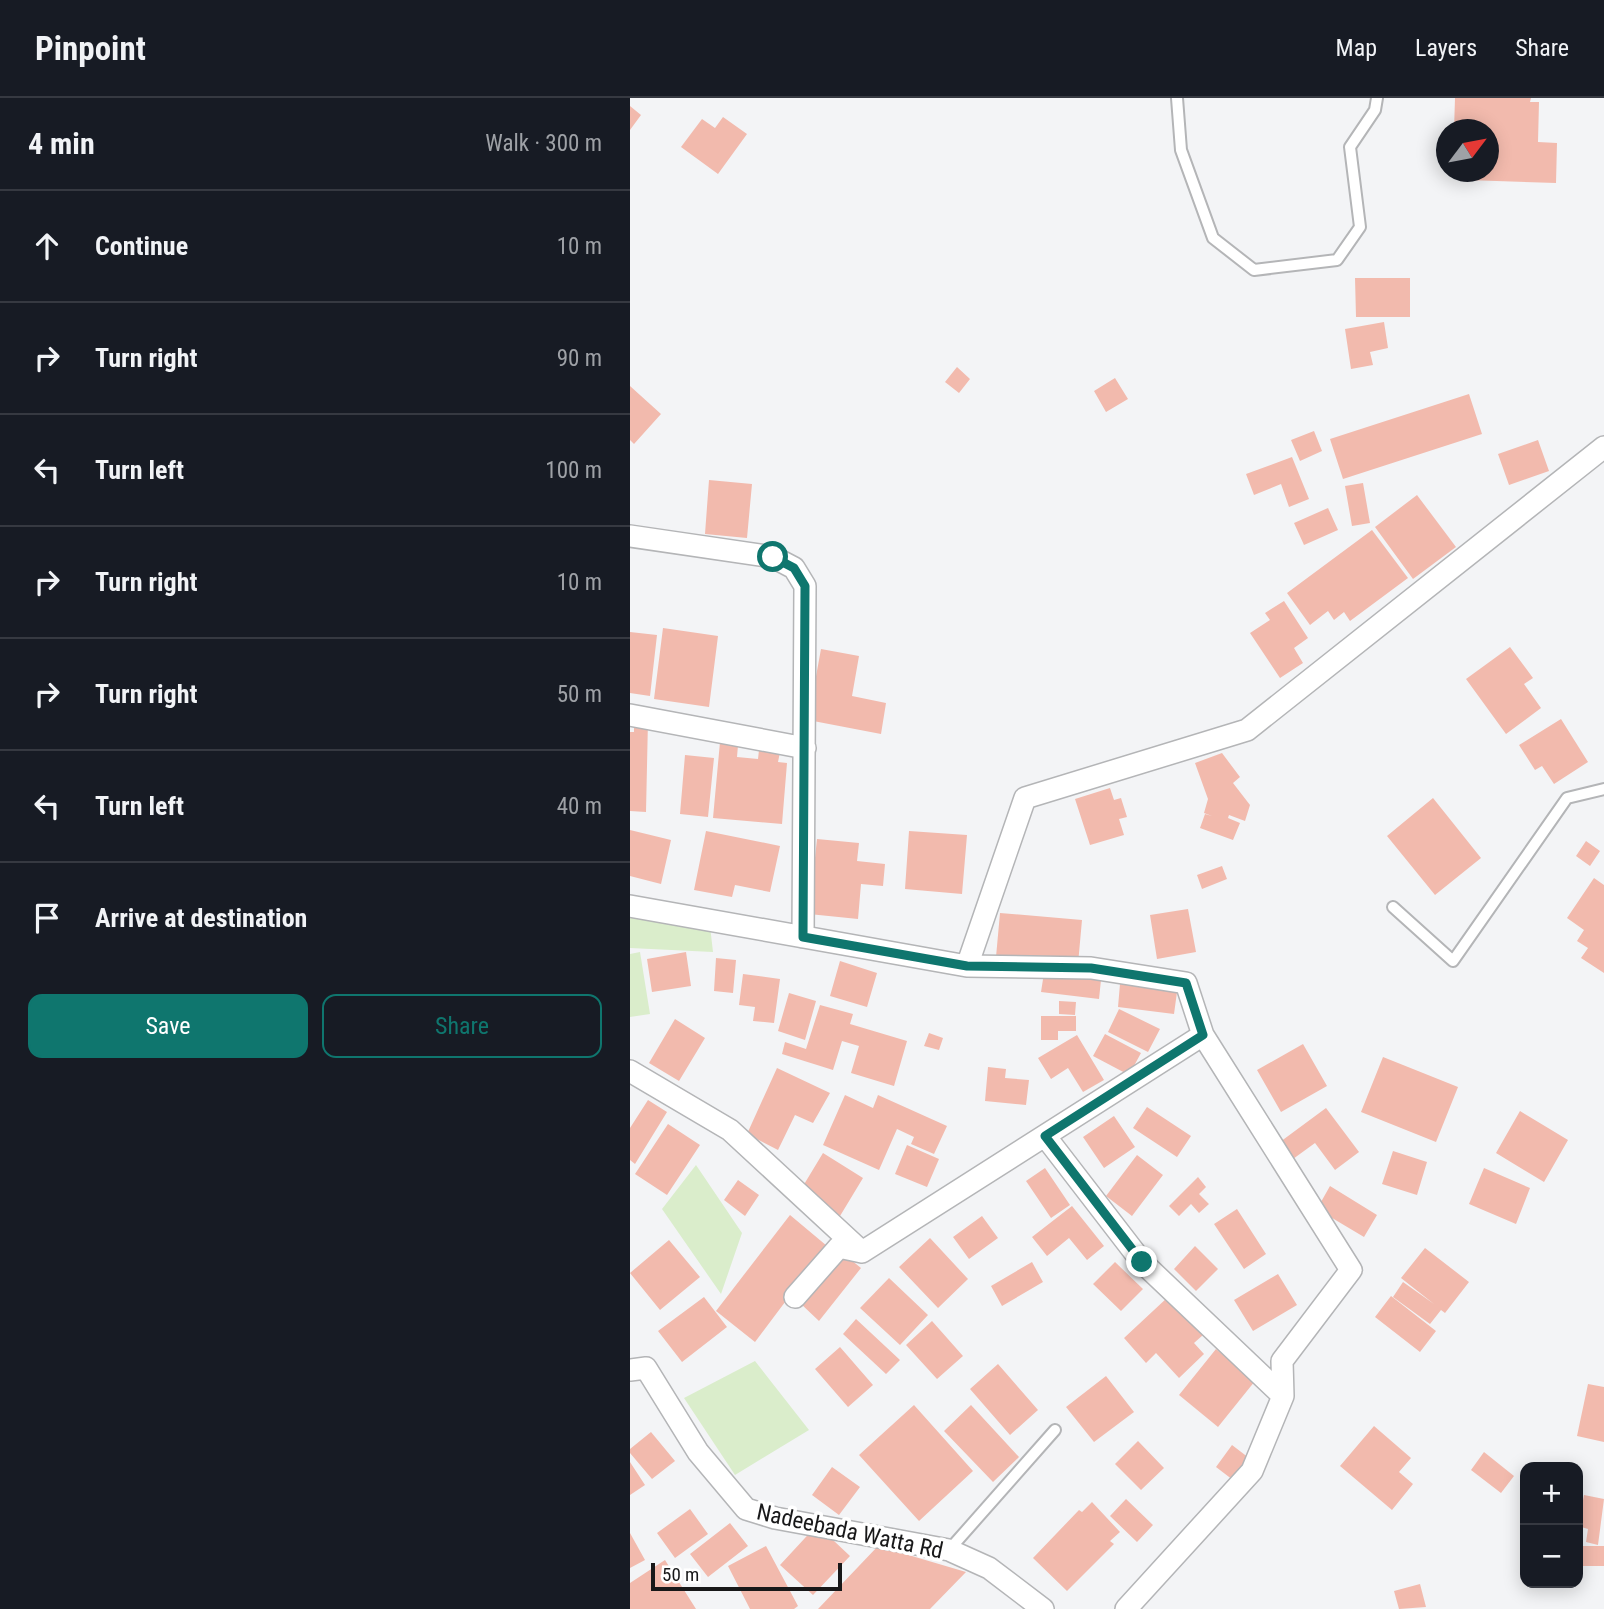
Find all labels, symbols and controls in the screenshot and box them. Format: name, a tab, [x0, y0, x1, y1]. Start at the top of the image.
text: Pinpoint	[35, 29, 146, 68]
text: Map	[1336, 34, 1377, 62]
text: Layers	[1415, 34, 1477, 62]
text: Share	[1515, 34, 1569, 62]
north arrow	[1436, 119, 1499, 182]
text: 4 min	[28, 126, 95, 161]
text: Walk · 300 m	[485, 130, 602, 157]
icon: ahead	[28, 227, 66, 265]
text: Continue	[95, 231, 188, 261]
text: 10 m	[557, 233, 602, 260]
icon: right	[28, 339, 66, 377]
text: Turn right	[95, 343, 197, 373]
text: 90 m	[557, 345, 602, 372]
icon: left	[28, 451, 66, 489]
text: Turn left	[95, 455, 184, 485]
text: 100 m	[545, 457, 602, 484]
route start	[757, 541, 788, 572]
icon: right	[28, 563, 66, 601]
text: Turn right	[95, 567, 197, 597]
text: 10 m	[557, 569, 602, 596]
icon: right	[28, 675, 66, 713]
text: Turn right	[95, 679, 197, 709]
text: 50 m	[557, 681, 602, 708]
icon: left	[28, 787, 66, 825]
text: Turn left	[95, 791, 184, 821]
text: 40 m	[557, 793, 602, 820]
icon: arrive	[28, 899, 66, 937]
text: Arrive at destination	[95, 903, 307, 933]
button: Save	[28, 994, 308, 1058]
button: Share	[322, 994, 602, 1058]
route end	[1126, 1246, 1157, 1277]
map controls	[1520, 1462, 1583, 1588]
button: +	[1520, 1462, 1583, 1525]
street label: Nadeebada Watta Rd	[754, 1499, 946, 1564]
button: −	[1520, 1525, 1583, 1588]
scale bar	[651, 1560, 842, 1592]
text: 50 m	[662, 1563, 699, 1586]

